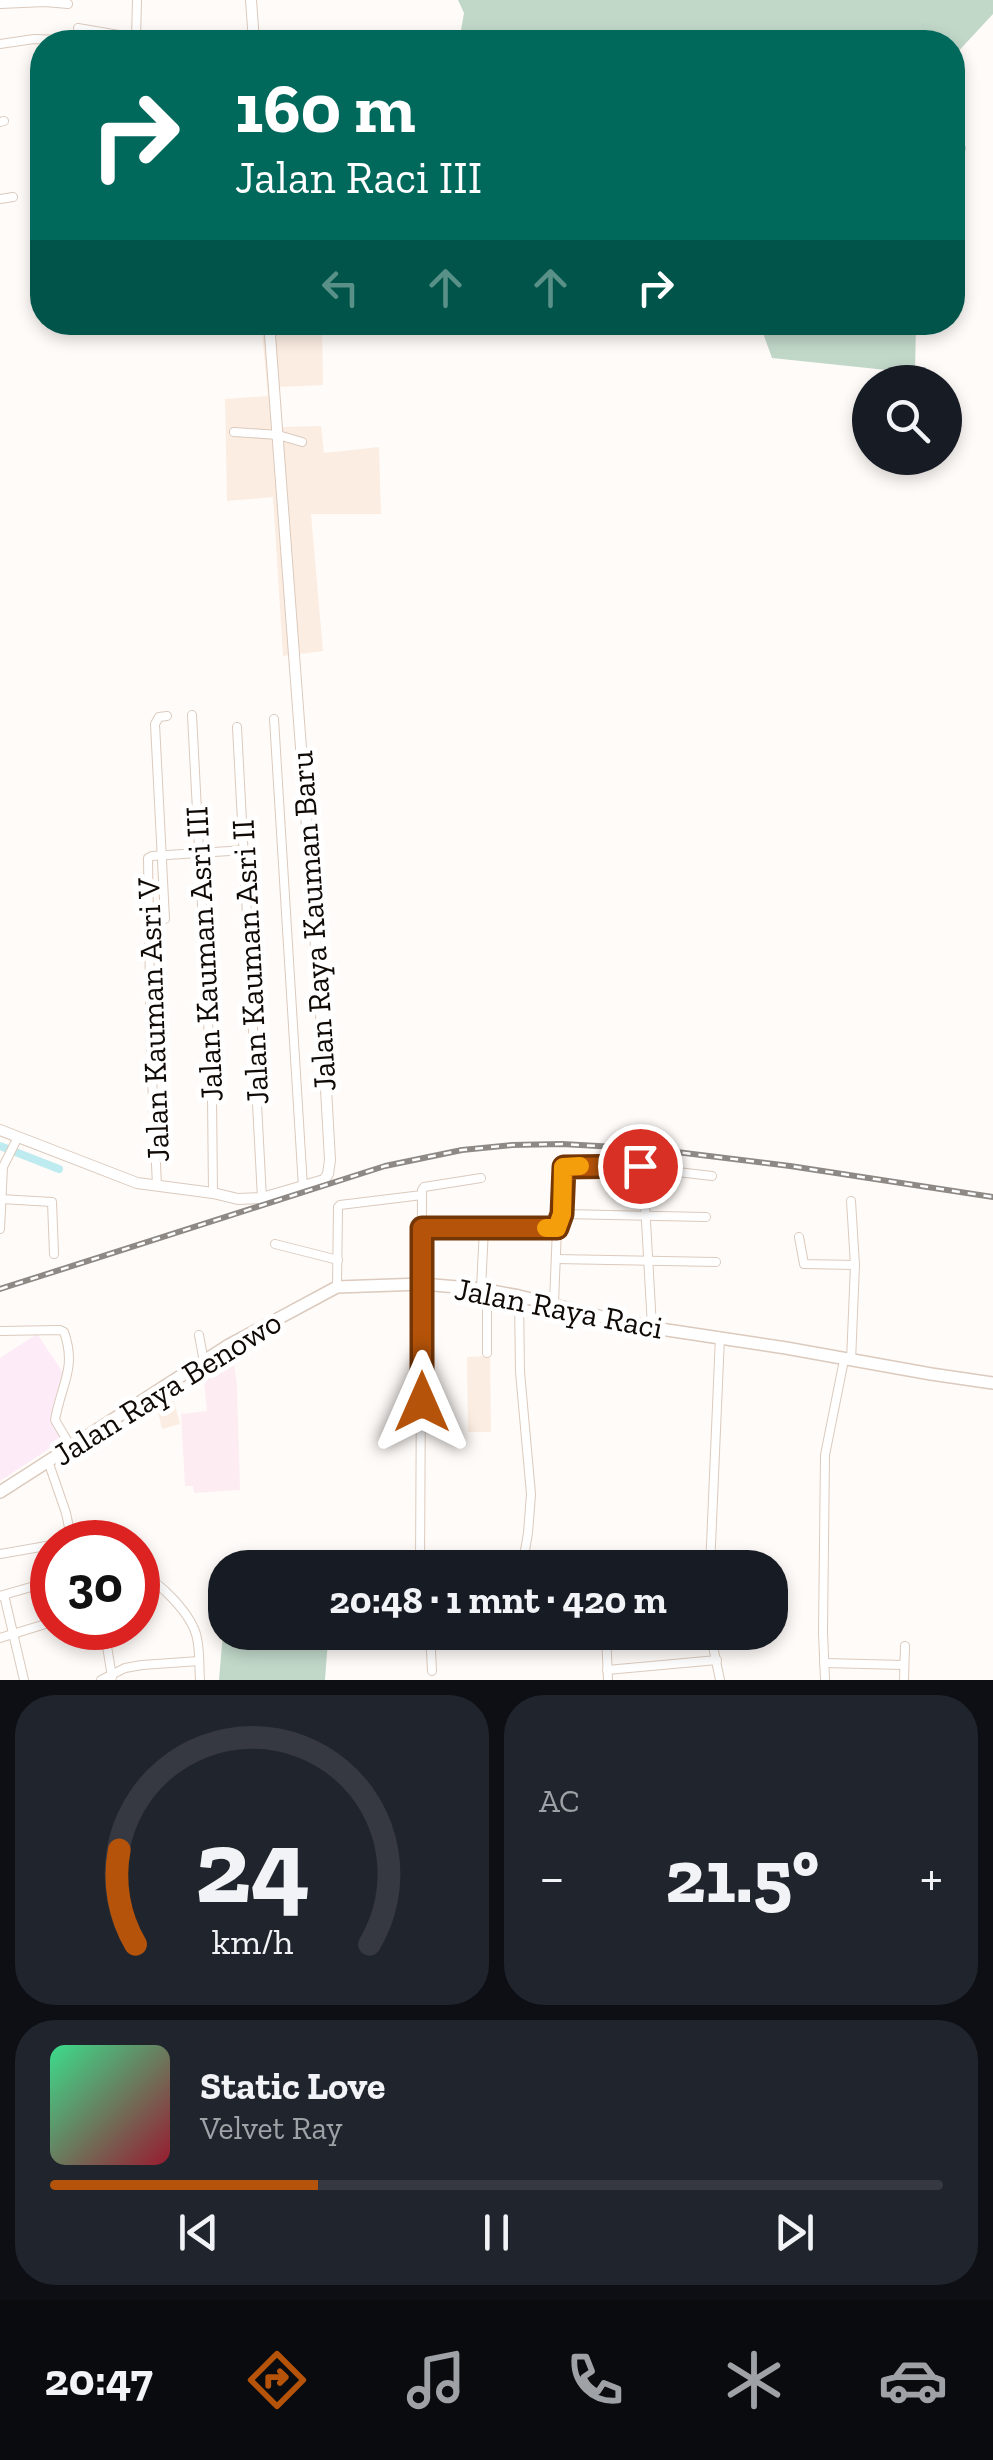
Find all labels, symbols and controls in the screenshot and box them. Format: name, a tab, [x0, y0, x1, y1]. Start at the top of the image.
text: 160 m	[235, 66, 416, 150]
icon: right	[70, 70, 200, 200]
text: Jalan Raci III	[235, 151, 482, 205]
icon: left	[313, 260, 368, 315]
icon: ahead	[418, 260, 473, 315]
icon: ahead	[523, 260, 578, 315]
icon: right	[628, 260, 683, 315]
map controls	[852, 365, 962, 475]
button: search	[852, 365, 962, 475]
street label: Jalan Raya Kauman Baru	[282, 749, 344, 1092]
street label: Jalan Kauman Asri III	[177, 805, 231, 1103]
street label: Jalan Kauman Asri II	[224, 818, 276, 1106]
street label: Jalan Kauman Asri V	[129, 877, 177, 1163]
pin	[598, 1124, 683, 1209]
icon: arrive	[613, 1139, 668, 1194]
street label: Jalan Raya Raci	[452, 1269, 666, 1347]
street label: Jalan Raya Benowo	[46, 1303, 288, 1473]
position arrow	[370, 1350, 474, 1454]
speed limit sign: 30	[30, 1520, 160, 1650]
text: 20:48 · 1 mnt · 420 m	[329, 1577, 667, 1623]
text: AC	[539, 1782, 580, 1820]
text: 24	[194, 1804, 310, 1929]
text: 21.5°	[665, 1831, 819, 1921]
text: −	[539, 1844, 565, 1910]
text: +	[920, 1844, 943, 1910]
text: km/h	[211, 1920, 293, 1963]
text: Static Love	[200, 2063, 385, 2109]
text: Velvet Ray	[200, 2109, 343, 2147]
icon: previous	[171, 2205, 226, 2260]
icon: pause	[469, 2205, 524, 2260]
icon: next	[767, 2205, 822, 2260]
icon: directions	[242, 2345, 312, 2415]
icon: music	[401, 2345, 471, 2415]
icon: phone	[560, 2345, 630, 2415]
icon: climate	[719, 2345, 789, 2415]
icon: car	[878, 2345, 948, 2415]
text: 20:47	[45, 2353, 153, 2407]

